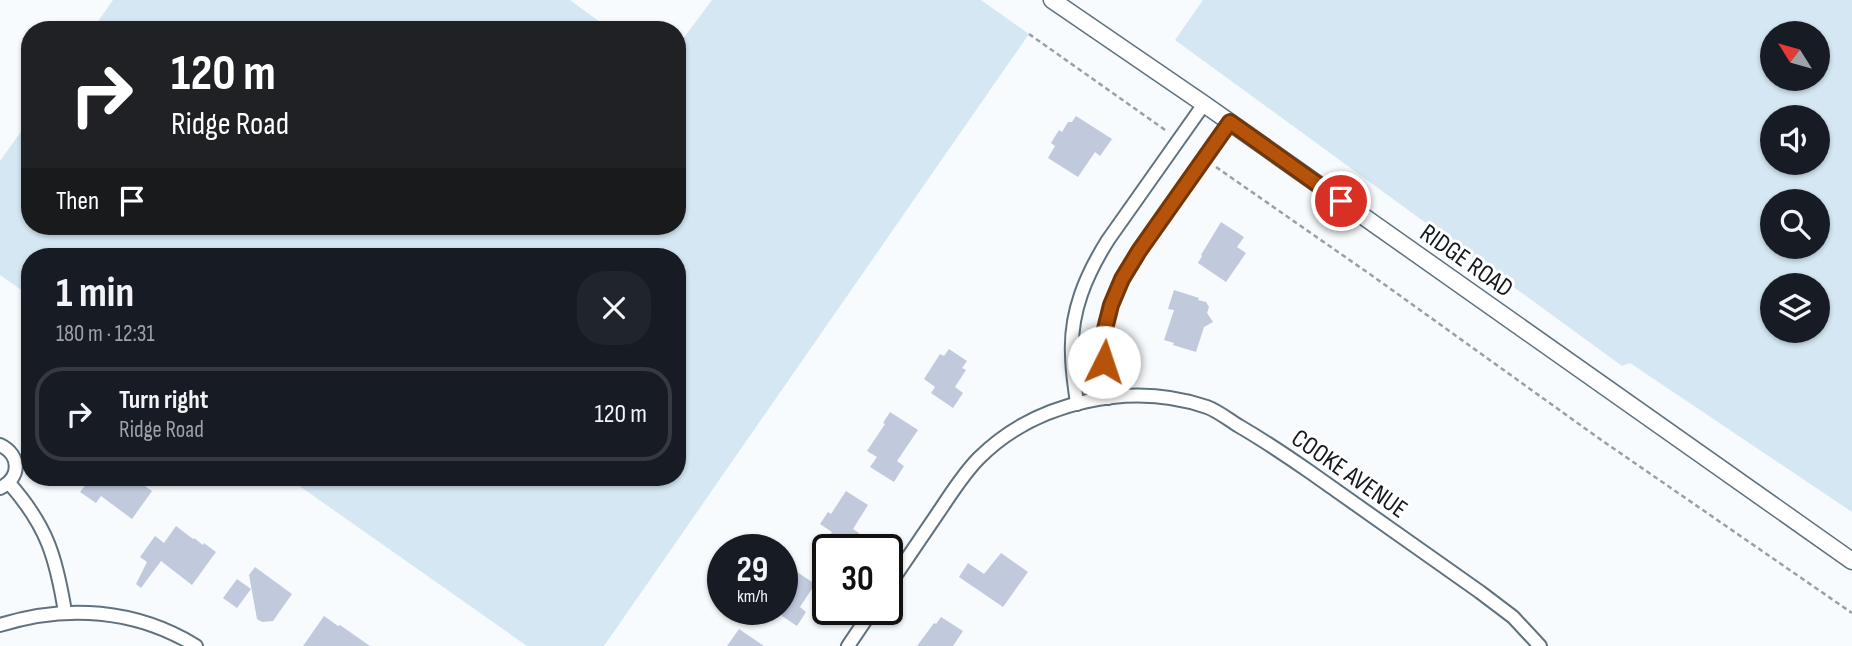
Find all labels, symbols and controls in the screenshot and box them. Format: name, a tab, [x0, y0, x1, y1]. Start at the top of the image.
north arrow	[1760, 21, 1830, 91]
map controls	[1760, 21, 1830, 343]
text: 120 m	[171, 45, 276, 104]
icon: right	[56, 49, 147, 140]
text: Ridge Road	[171, 105, 289, 144]
button: sound	[1760, 105, 1830, 175]
pin	[1311, 171, 1371, 231]
icon: arrive	[113, 182, 151, 220]
icon: arrive	[1322, 182, 1360, 220]
text: Then	[56, 186, 99, 217]
button: search	[1760, 189, 1830, 259]
street label: RIDGE ROAD	[1414, 218, 1519, 304]
text: 1 min	[56, 268, 134, 319]
button: close	[577, 271, 651, 345]
button: layers	[1760, 273, 1830, 343]
text: 180 m · 12:31	[56, 320, 155, 348]
position arrow	[1067, 325, 1141, 399]
text: Turn right	[119, 385, 208, 416]
icon: right	[60, 395, 98, 433]
text: 120 m	[594, 399, 647, 430]
text: Ridge Road	[119, 416, 204, 444]
street label: COOKE AVENUE	[1285, 423, 1413, 525]
speed limit sign: 30	[812, 534, 903, 625]
text: 29	[737, 549, 768, 592]
text: km/h	[737, 586, 768, 607]

